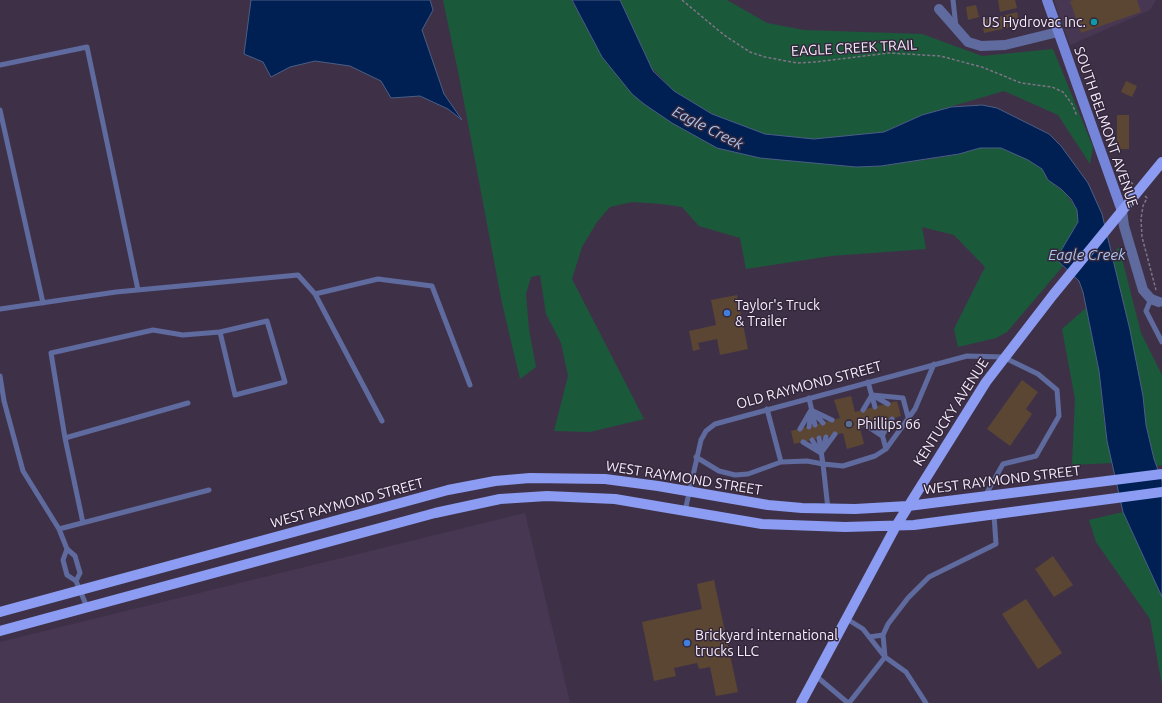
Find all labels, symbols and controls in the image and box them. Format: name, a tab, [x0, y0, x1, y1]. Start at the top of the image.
place label: US Hydrovac Inc.	[982, 14, 1086, 30]
marker: US Hydrovac Inc.	[1089, 17, 1099, 27]
street label: EAGLE CREEK TRAIL	[791, 36, 917, 60]
street label: SOUTH BELMONT AVENUE	[1071, 44, 1141, 210]
water label: Eagle Creek	[669, 102, 747, 154]
water label: Eagle Creek	[1048, 246, 1126, 264]
place label: Taylor's Truck & Trailer	[735, 297, 820, 330]
marker: Taylor's Truck & Trailer	[722, 308, 732, 318]
street label: KENTUCKY AVENUE	[910, 355, 992, 469]
street label: OLD RAYMOND STREET	[734, 357, 884, 413]
place label: Phillips 66	[857, 416, 921, 432]
marker: Phillips 66	[844, 419, 854, 429]
street label: WEST RAYMOND STREET	[605, 457, 763, 499]
street label: WEST RAYMOND STREET	[923, 462, 1081, 498]
street label: WEST RAYMOND STREET	[269, 474, 425, 532]
place label: Brickyard international trucks LLC	[695, 627, 838, 660]
marker: Brickyard international trucks LLC	[682, 638, 692, 648]

